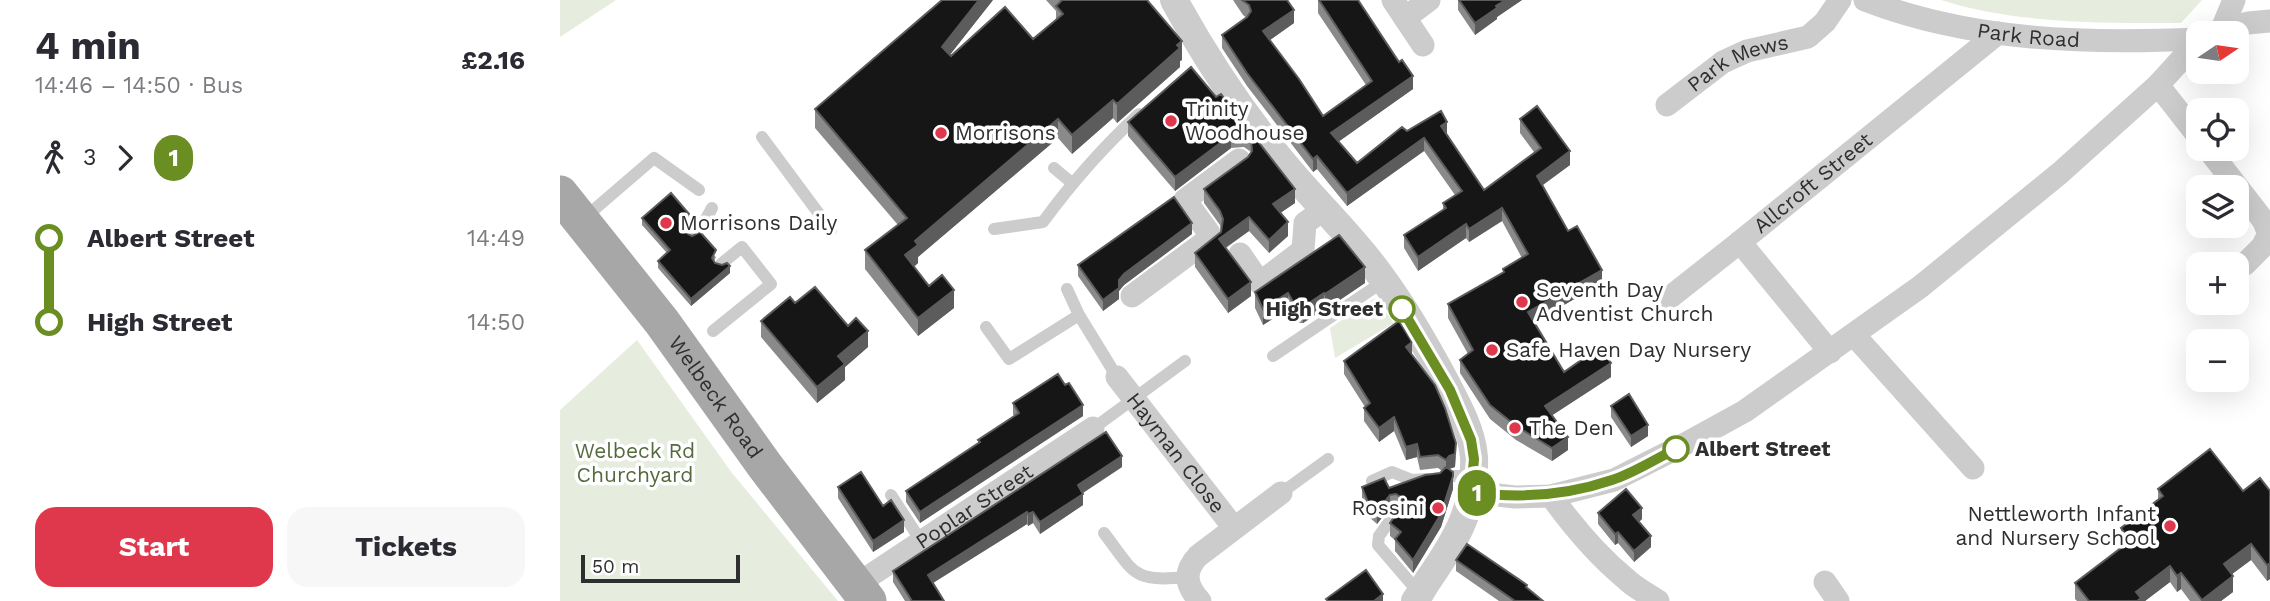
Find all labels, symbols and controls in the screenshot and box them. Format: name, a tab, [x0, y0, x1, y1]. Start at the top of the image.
street label: Park Road	[1975, 17, 2080, 52]
north arrow	[2186, 21, 2249, 84]
map controls	[2186, 21, 2249, 392]
text: 4 min	[35, 24, 141, 68]
street label: Park Mews	[1682, 29, 1791, 97]
text: £2.16	[461, 45, 525, 75]
text: 14:46 – 14:50 · Bus	[35, 72, 243, 99]
place label: Trinity Woodhouse	[1185, 96, 1305, 145]
button: locate	[2186, 98, 2249, 161]
marker: Trinity Woodhouse	[1163, 113, 1179, 129]
place label: Morrisons	[955, 120, 1056, 145]
marker: Morrisons	[933, 125, 949, 141]
street label: Allcroft Street	[1748, 127, 1877, 238]
icon: walk	[35, 139, 73, 177]
icon: forward	[106, 139, 144, 177]
text: 3	[83, 144, 96, 171]
text: 1	[168, 144, 179, 172]
button: layers	[2186, 175, 2249, 238]
place label: Morrisons Daily	[680, 210, 837, 235]
marker: Morrisons Daily	[658, 215, 674, 231]
text: Albert Street	[87, 223, 255, 253]
text: 14:49	[467, 225, 525, 252]
button: +	[2186, 252, 2249, 315]
place label: Seventh Day Adventist Church	[1536, 277, 1714, 326]
marker: Seventh Day Adventist Church	[1514, 294, 1530, 310]
place label: High Street	[1266, 296, 1383, 321]
marker: High Street	[1389, 296, 1415, 322]
text: High Street	[87, 307, 232, 337]
text: 14:50	[467, 309, 525, 336]
button: −	[2186, 329, 2249, 392]
street label: Welbeck Road	[664, 331, 768, 463]
place label: Safe Haven Day Nursery	[1506, 337, 1751, 362]
marker: Safe Haven Day Nursery	[1484, 342, 1500, 358]
street label: Hayman Close	[1122, 387, 1231, 518]
place label: The Den	[1529, 415, 1614, 440]
marker: The Den	[1507, 420, 1523, 436]
marker: Albert Street	[1663, 436, 1689, 462]
place label: Albert Street	[1695, 436, 1830, 461]
park label: Welbeck Rd Churchyard	[575, 438, 695, 487]
street label: Poplar Street	[911, 458, 1038, 554]
line badge: 1	[1454, 470, 1500, 516]
text: 1	[1472, 479, 1482, 507]
place label: Rossini	[1351, 495, 1424, 520]
marker: Rossini	[1430, 500, 1446, 516]
place label: Nettleworth Infant and Nursery School	[1955, 501, 2157, 550]
button: Start	[35, 507, 273, 587]
button: Tickets	[287, 507, 525, 587]
marker: Nettleworth Infant and Nursery School	[2162, 518, 2178, 534]
scale bar	[581, 552, 740, 584]
text: 50 m	[592, 555, 639, 578]

